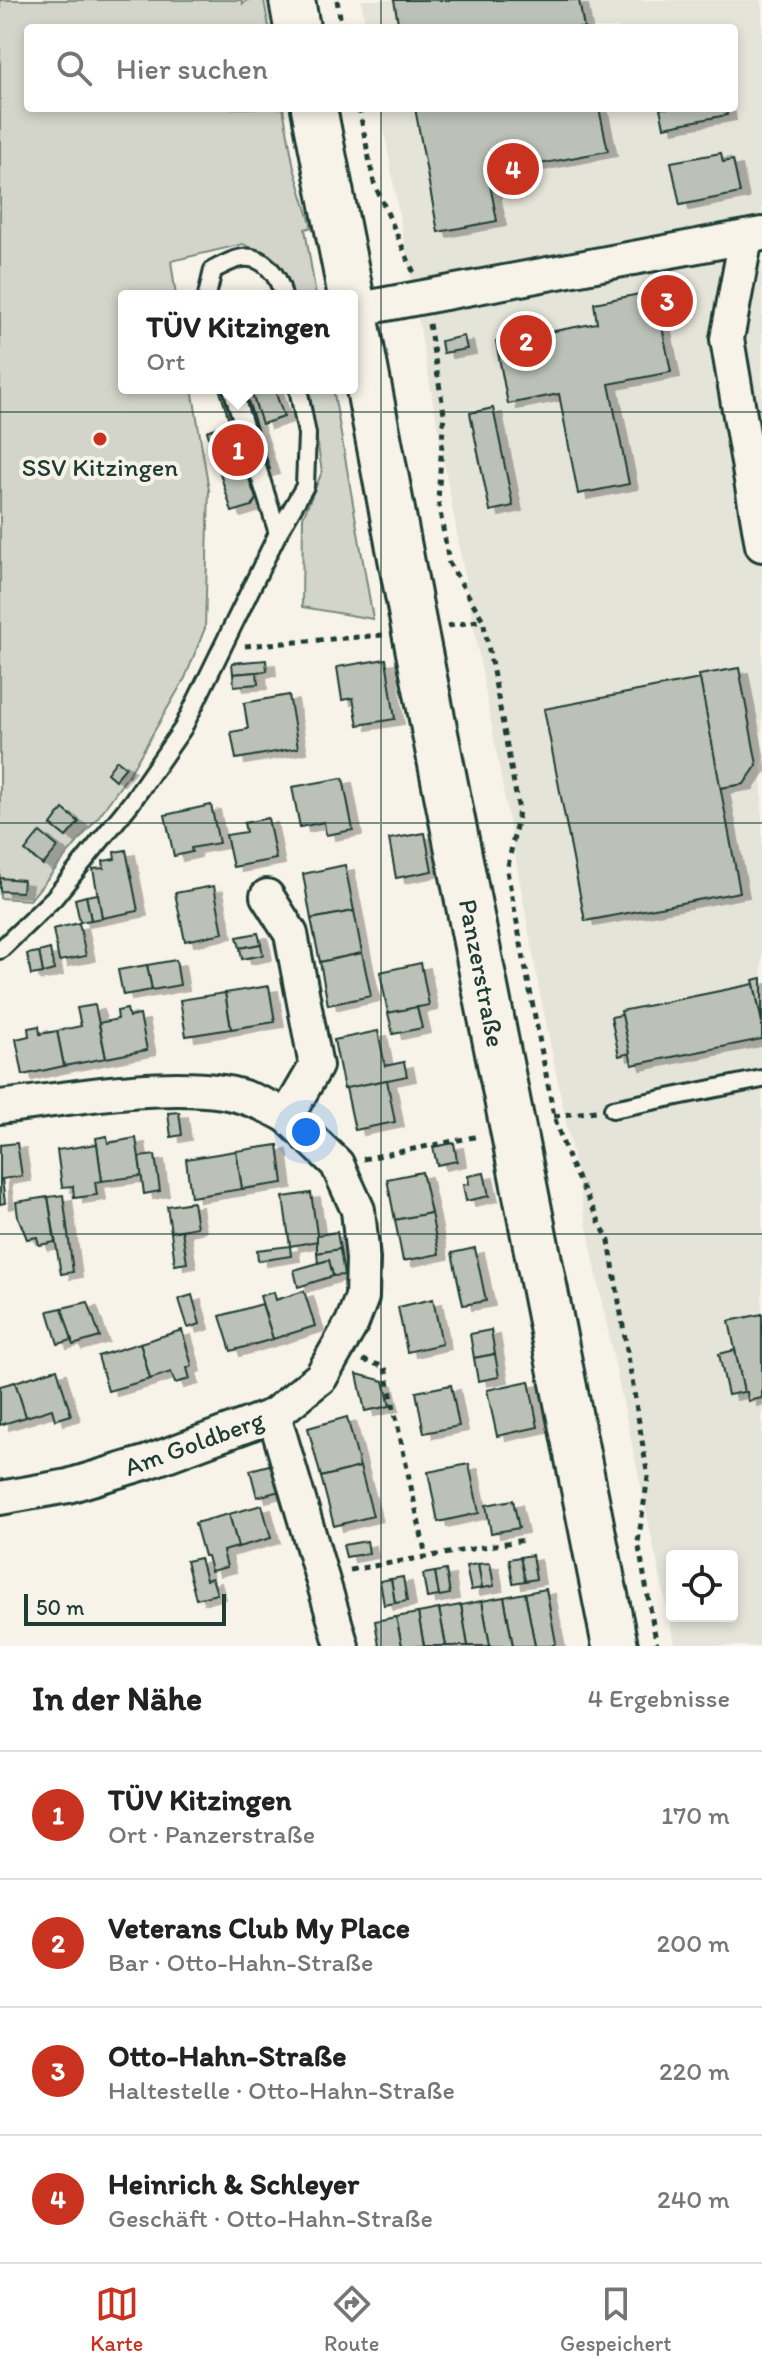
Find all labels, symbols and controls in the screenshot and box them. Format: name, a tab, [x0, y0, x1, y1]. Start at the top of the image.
search box	[24, 24, 738, 112]
icon: search	[52, 46, 96, 90]
text: Hier suchen	[116, 50, 268, 87]
pin: 4	[487, 139, 539, 199]
pin: 3	[641, 271, 693, 331]
popup	[118, 290, 358, 394]
text: TÜV Kitzingen	[146, 308, 330, 345]
pin: 2	[500, 311, 552, 371]
text: Ort	[146, 345, 185, 377]
pin: 1	[212, 420, 264, 480]
marker: SSV Kitzingen	[91, 430, 109, 448]
place label: SSV Kitzingen	[22, 451, 178, 483]
street label: Panzerstraße	[452, 896, 512, 1050]
your location	[286, 1112, 326, 1152]
street label: Am Goldberg	[120, 1403, 269, 1483]
map controls	[666, 1550, 738, 1622]
button: locate	[666, 1550, 738, 1622]
scale bar	[24, 1590, 226, 1626]
text: 50 m	[36, 1594, 85, 1621]
text: In der Nähe	[32, 1678, 202, 1719]
text: 4 Ergebnisse	[588, 1682, 730, 1714]
text: TÜV Kitzingen	[108, 1781, 291, 1818]
text: 1	[52, 1799, 64, 1831]
text: 170 m	[661, 1799, 730, 1831]
text: Ort · Panzerstraße	[108, 1818, 315, 1850]
text: Veterans Club My Place	[108, 1909, 410, 1946]
text: 2	[51, 1927, 65, 1959]
text: 200 m	[657, 1927, 730, 1959]
text: Bar · Otto-Hahn-Straße	[108, 1946, 373, 1978]
text: Otto-Hahn-Straße	[108, 2037, 347, 2074]
text: 3	[51, 2055, 65, 2087]
text: 220 m	[659, 2055, 730, 2087]
text: Haltestelle · Otto-Hahn-Straße	[108, 2074, 455, 2106]
text: Heinrich & Schleyer	[108, 2165, 359, 2202]
text: 4	[50, 2183, 66, 2215]
text: 240 m	[657, 2183, 730, 2215]
text: Geschäft · Otto-Hahn-Straße	[108, 2202, 433, 2234]
tab: Karte	[90, 2282, 143, 2357]
tab: Route	[324, 2282, 379, 2357]
tab: Gespeichert	[560, 2282, 672, 2357]

